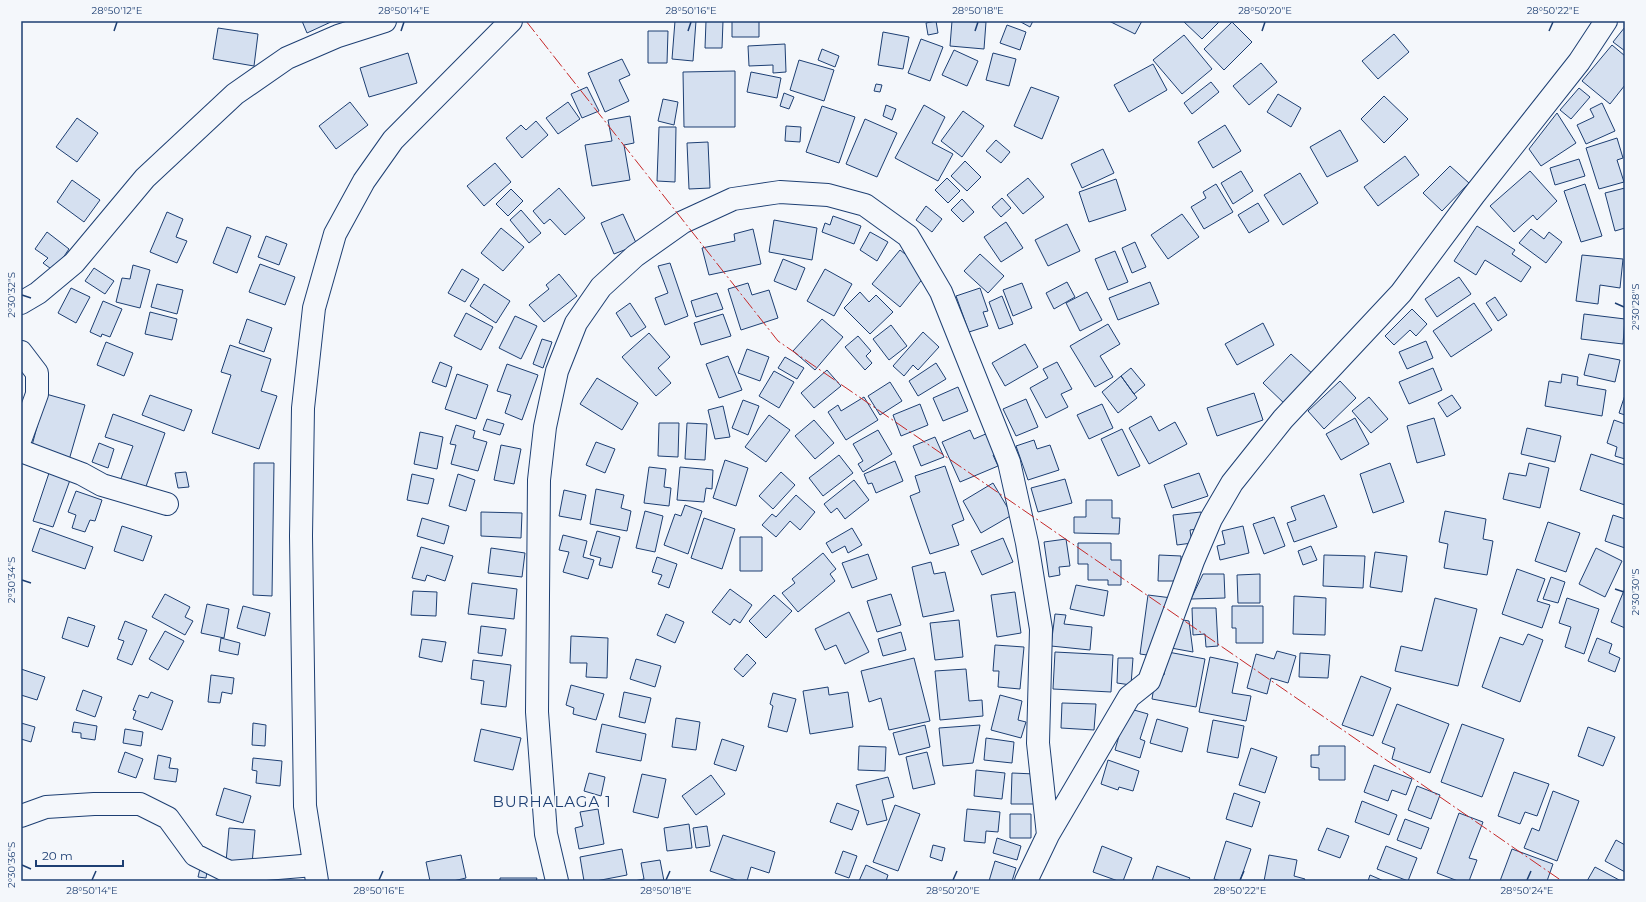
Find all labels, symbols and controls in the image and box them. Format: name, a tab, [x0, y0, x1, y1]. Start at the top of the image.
text: 28°50'12"E	[92, 4, 143, 17]
text: 28°50'14"E	[378, 4, 430, 17]
text: 28°50'16"E	[665, 4, 717, 17]
text: 28°50'18"E	[952, 4, 1004, 17]
text: 28°50'20"E	[1238, 4, 1292, 17]
text: 28°50'22"E	[1527, 4, 1580, 17]
text: 2°30'32"S	[5, 272, 18, 318]
text: 2°30'28"S	[1629, 284, 1642, 330]
text: 2°30'34"S	[5, 557, 18, 603]
text: 2°30'30"S	[1629, 569, 1642, 615]
district label: BURHALAGA 1	[492, 792, 612, 811]
text: 2°30'36"S	[5, 842, 18, 888]
scale bar	[36, 842, 123, 868]
text: 20 m	[42, 848, 73, 863]
text: 28°50'14"E	[66, 884, 118, 897]
text: 28°50'16"E	[353, 884, 405, 897]
text: 28°50'18"E	[640, 884, 692, 897]
text: 28°50'20"E	[926, 884, 980, 897]
text: 28°50'22"E	[1214, 884, 1267, 897]
text: 28°50'24"E	[1500, 884, 1554, 897]

